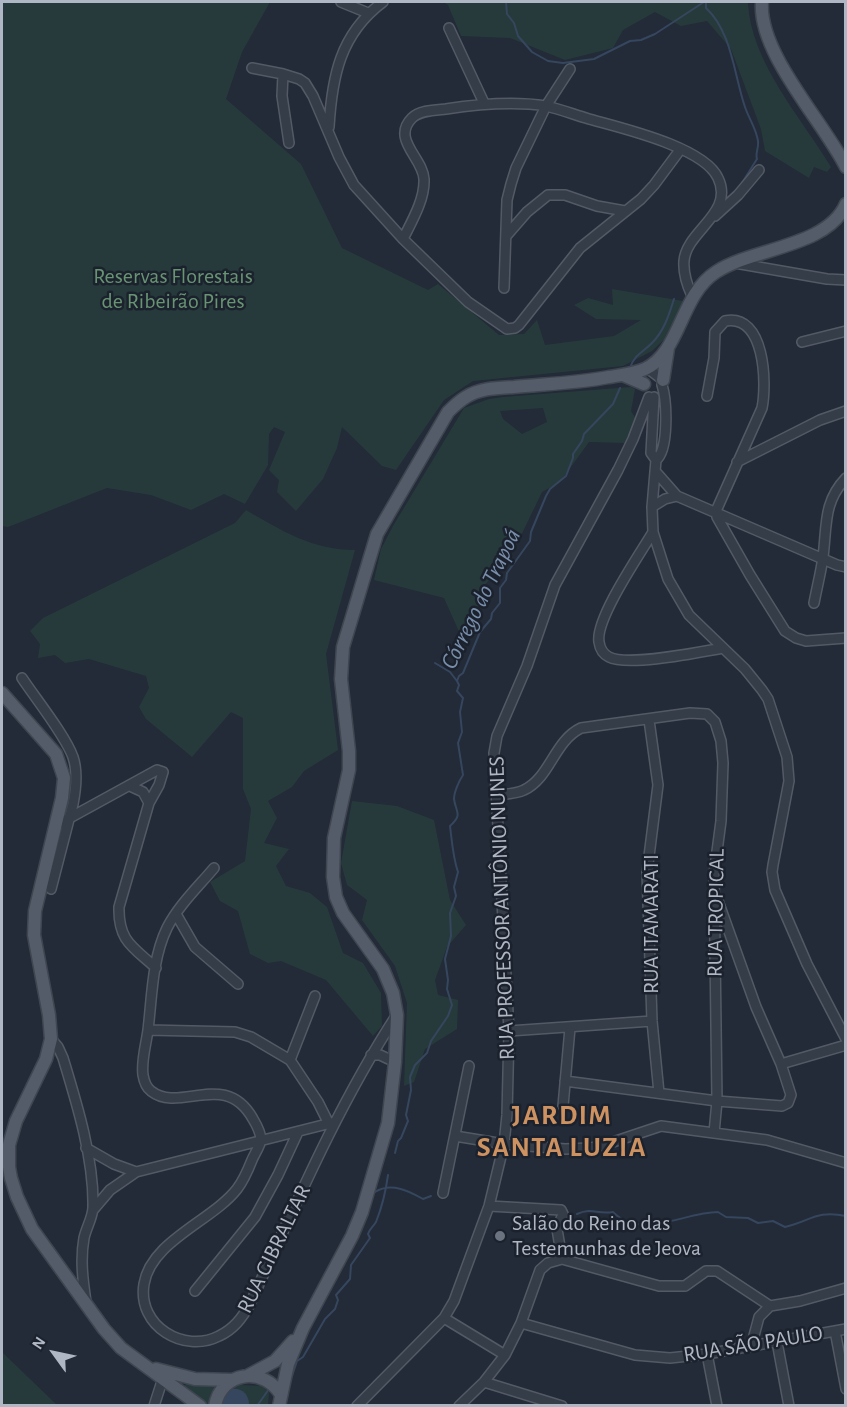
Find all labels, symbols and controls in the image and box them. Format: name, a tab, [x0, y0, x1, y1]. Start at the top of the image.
park label: Reservas Florestais de Ribeirão Pires	[93, 263, 253, 314]
water label: Córrego do Trapoá	[435, 524, 527, 674]
street label: RUA PROFESSOR ANTÔNIO NUNES	[484, 756, 520, 1060]
street label: RUA TROPICAL	[702, 849, 730, 977]
street label: RUA ITAMARATI	[638, 854, 664, 994]
district label: JARDIM SANTA LUZIA	[477, 1099, 647, 1165]
street label: RUA GIBRALTAR	[231, 1180, 317, 1318]
place label: Salão do Reino das Testemunhas de Jeova	[512, 1210, 701, 1262]
marker: Salão do Reino das Testemunhas de Jeova	[493, 1229, 507, 1243]
street label: RUA SÃO PAULO	[681, 1320, 825, 1368]
north arrow	[24, 1323, 84, 1383]
text: N	[29, 1334, 49, 1352]

